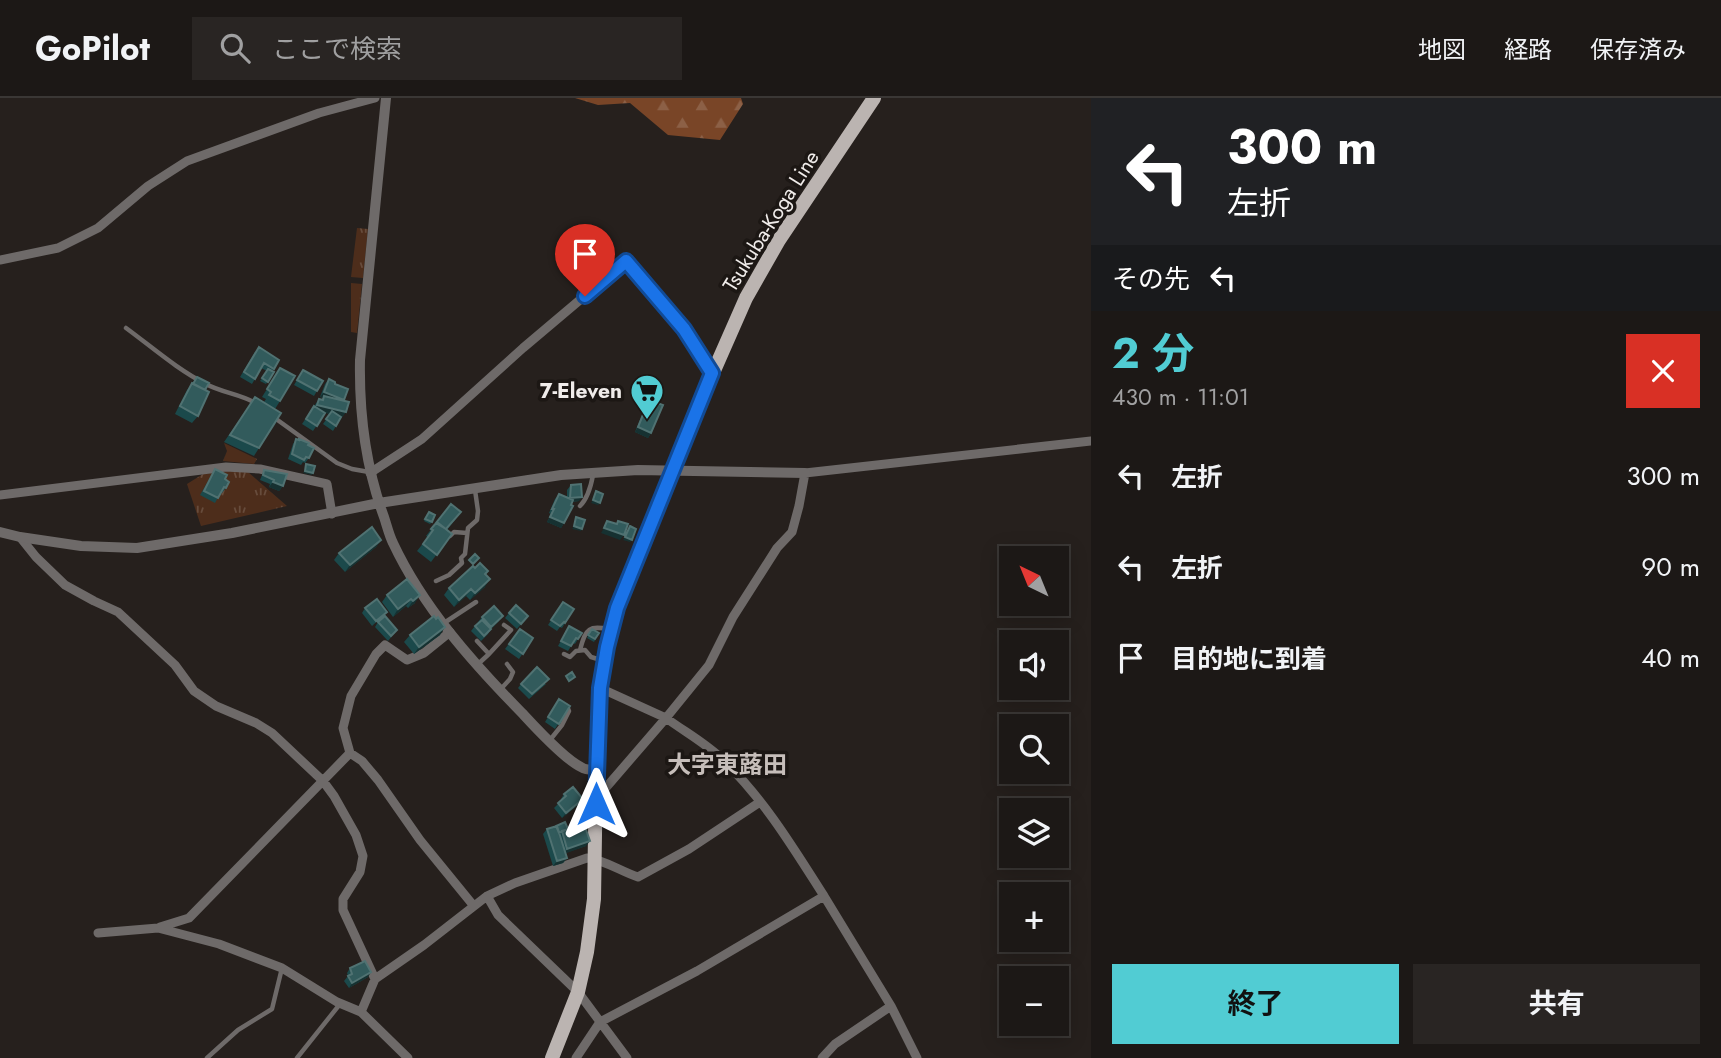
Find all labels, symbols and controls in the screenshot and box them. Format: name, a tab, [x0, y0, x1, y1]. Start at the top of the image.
search box	[192, 17, 682, 80]
text: GoPilot	[35, 25, 150, 72]
icon: search	[216, 29, 254, 67]
text: ここで検索	[272, 30, 402, 68]
text: 地図	[1418, 32, 1466, 67]
text: 経路	[1504, 32, 1552, 67]
text: 保存済み	[1590, 32, 1686, 67]
text: 300 m	[1227, 112, 1377, 182]
icon: left	[1112, 126, 1203, 217]
street label: Tsukuba-Koga Line	[715, 144, 827, 297]
text: 左折	[1227, 180, 1291, 226]
pin	[555, 224, 615, 296]
icon: arrive	[566, 235, 604, 273]
icon: left	[1204, 259, 1242, 297]
text: その先	[1112, 260, 1190, 298]
text: 2 分	[1112, 323, 1194, 384]
button: close	[1626, 334, 1700, 408]
supermarket icon: 7-Eleven	[628, 372, 666, 421]
place label: 7-Eleven	[540, 376, 622, 406]
text: 430 m · 11:01	[1112, 380, 1249, 414]
icon: left	[1112, 457, 1150, 495]
text: 300 m	[1627, 457, 1700, 495]
text: 左折	[1171, 458, 1223, 496]
north arrow	[999, 546, 1069, 616]
map controls	[999, 546, 1069, 1036]
icon: left	[1112, 548, 1150, 586]
text: 90 m	[1641, 548, 1700, 586]
text: 左折	[1171, 549, 1223, 587]
button: sound	[999, 630, 1069, 700]
icon: arrive	[1112, 639, 1150, 677]
text: 40 m	[1641, 639, 1700, 677]
text: 目的地に到着	[1171, 640, 1327, 678]
button: search	[999, 714, 1069, 784]
district label: 大字東蕗田	[667, 747, 787, 782]
position arrow	[559, 767, 633, 841]
button: layers	[999, 798, 1069, 868]
button: +	[999, 882, 1069, 952]
button: 終了	[1112, 964, 1399, 1044]
button: 共有	[1413, 964, 1700, 1044]
button: −	[999, 966, 1069, 1036]

